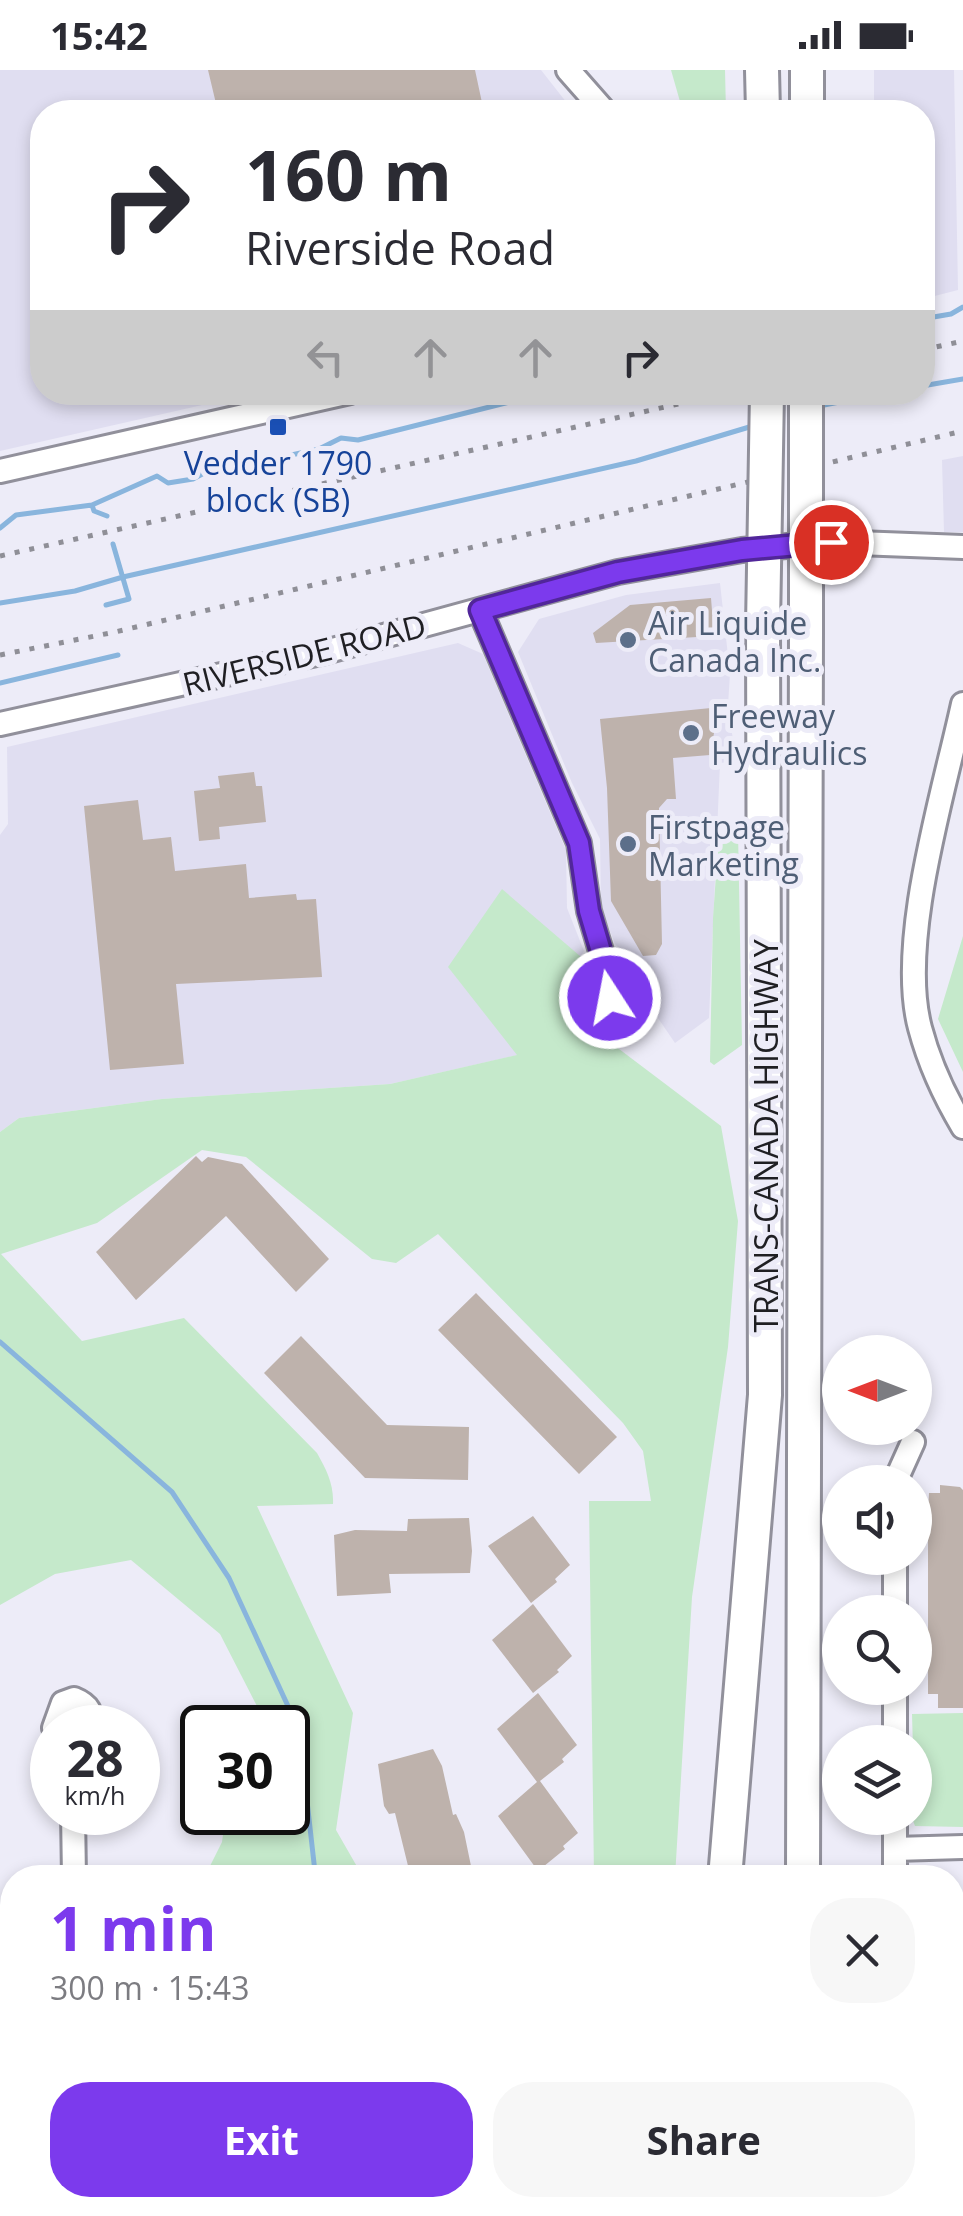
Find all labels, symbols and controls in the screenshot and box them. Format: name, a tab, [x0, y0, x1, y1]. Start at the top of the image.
text: 15:42	[50, 9, 148, 61]
text: 160 m	[245, 126, 452, 222]
icon: right	[80, 140, 210, 270]
text: Riverside Road	[245, 217, 555, 278]
icon: left	[298, 330, 353, 385]
icon: ahead	[403, 330, 458, 385]
icon: ahead	[508, 330, 563, 385]
icon: right	[613, 330, 668, 385]
marker: Vedder 1790 block (SB)	[267, 416, 289, 438]
place label: Vedder 1790 block (SB)	[184, 441, 372, 521]
pin	[789, 500, 874, 585]
icon: arrive	[804, 515, 859, 570]
place label: Air Liquide Canada Inc.	[648, 601, 821, 681]
street label: RIVERSIDE ROAD	[178, 603, 430, 705]
marker: Air Liquide Canada Inc.	[617, 629, 639, 651]
place label: Freeway Hydraulics	[711, 694, 867, 774]
marker: Freeway Hydraulics	[680, 722, 702, 744]
place label: Firstpage Marketing	[648, 805, 799, 885]
marker: Firstpage Marketing	[617, 833, 639, 855]
street label: TRANS-CANADA HIGHWAY	[744, 939, 787, 1333]
position arrow	[558, 946, 662, 1050]
north arrow	[822, 1335, 932, 1445]
map controls	[822, 1335, 932, 1835]
button: sound	[822, 1465, 932, 1575]
button: search	[822, 1595, 932, 1705]
speed limit sign: 30	[180, 1705, 310, 1835]
text: 28	[66, 1724, 124, 1792]
button: layers	[822, 1725, 932, 1835]
text: km/h	[65, 1778, 125, 1812]
text: 1 min	[50, 1887, 217, 1969]
button: close	[810, 1898, 915, 2003]
text: 300 m · 15:43	[50, 1966, 249, 2009]
button: Exit	[50, 2082, 473, 2197]
button: Share	[493, 2082, 915, 2197]

